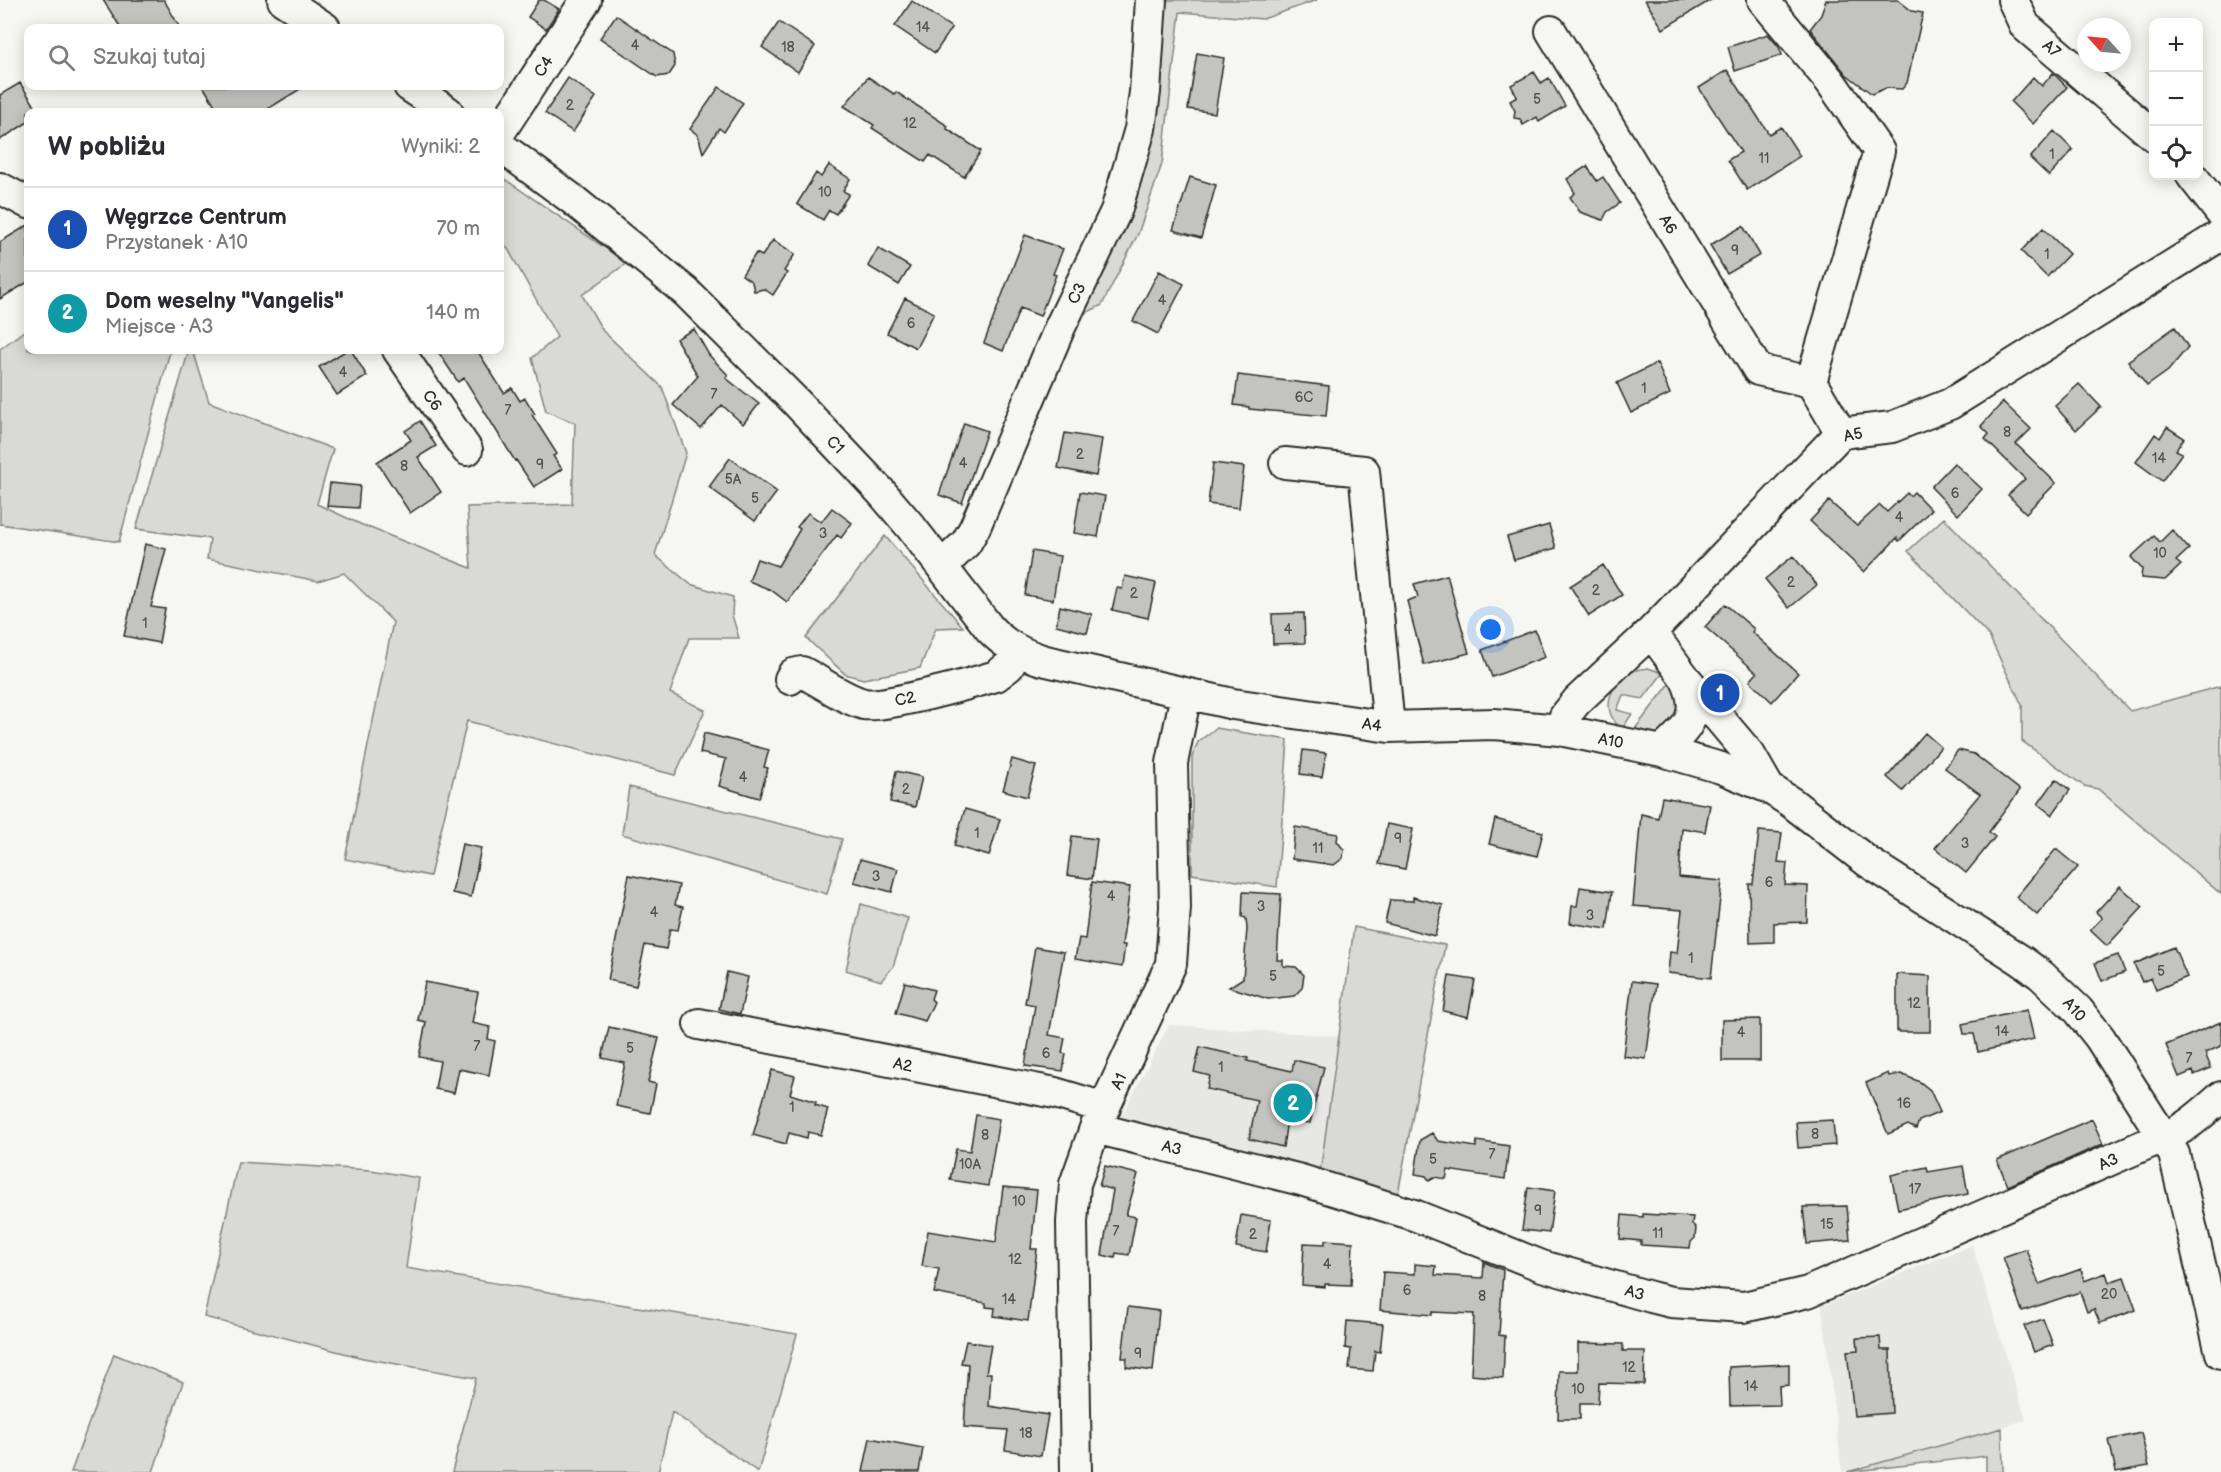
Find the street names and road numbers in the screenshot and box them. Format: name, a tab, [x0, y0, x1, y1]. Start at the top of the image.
street label: A7	[2038, 36, 2064, 62]
street label: C4	[531, 53, 558, 81]
street label: A6	[1655, 211, 1681, 238]
street label: C3	[1064, 280, 1091, 307]
street label: C6	[418, 387, 446, 415]
street label: A5	[1842, 424, 1864, 447]
street label: C1	[822, 432, 848, 458]
street label: C2	[893, 688, 918, 711]
street label: A4	[1361, 715, 1383, 736]
street label: A10	[1596, 730, 1625, 753]
street label: A10	[2058, 994, 2089, 1026]
street label: A2	[891, 1054, 915, 1077]
street label: A1	[1107, 1070, 1131, 1093]
street label: A3	[1160, 1137, 1184, 1160]
street label: A3	[2096, 1150, 2122, 1175]
street label: A3	[1623, 1282, 1647, 1305]

